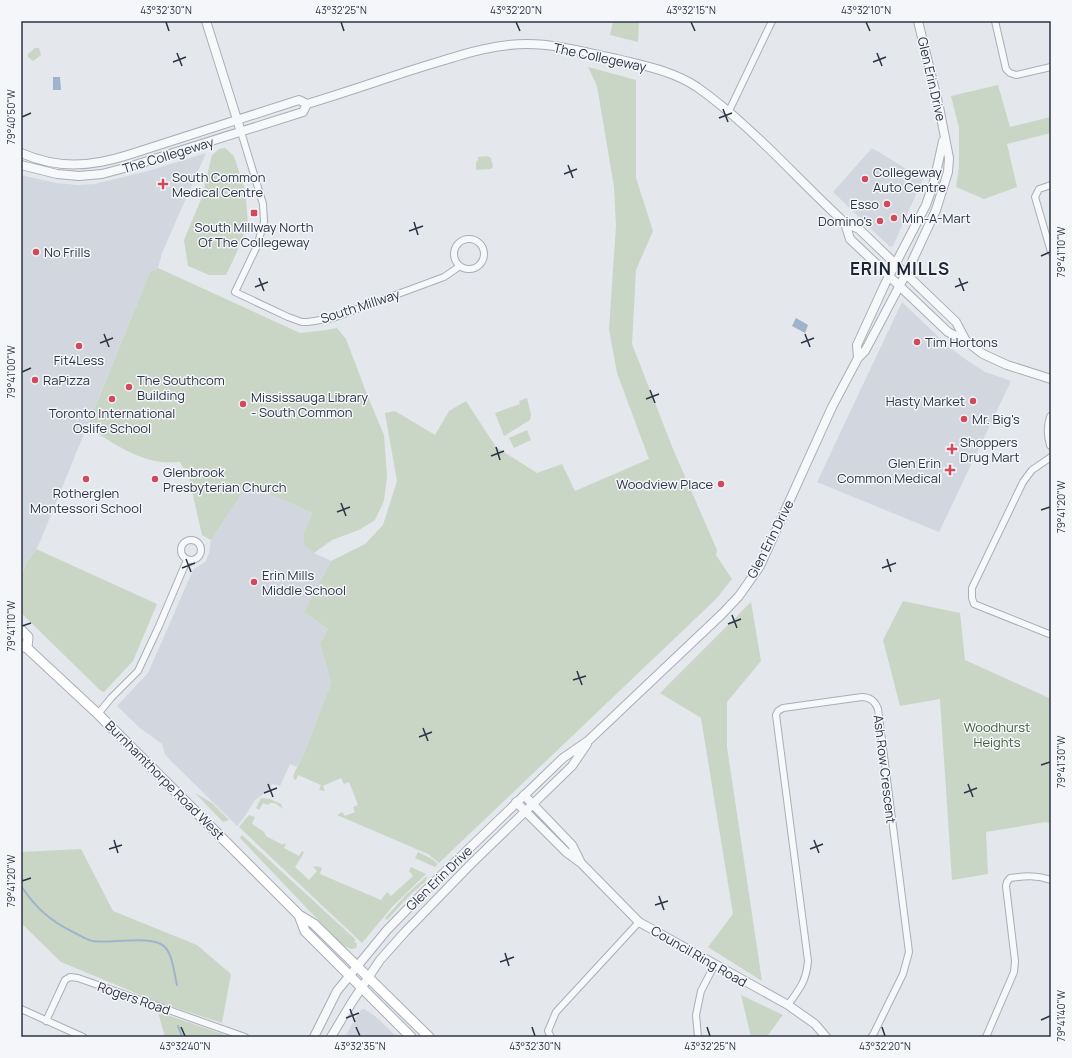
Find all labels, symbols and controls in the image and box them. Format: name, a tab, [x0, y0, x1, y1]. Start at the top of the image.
text: 43°32'30"N	[140, 3, 192, 17]
text: 43°32'25"N	[315, 3, 367, 17]
text: 43°32'20"N	[490, 3, 542, 17]
text: 43°32'15"N	[666, 3, 716, 17]
text: 43°32'10"N	[841, 3, 891, 17]
street label: Glen Erin Drive	[914, 35, 951, 123]
street label: The Collegeway	[552, 38, 648, 76]
text: 79°40'50"W	[4, 89, 18, 145]
street label: The Collegeway	[120, 133, 216, 177]
place label: Collegeway Auto Centre	[873, 163, 946, 196]
place label: South Common Medical Centre	[172, 168, 265, 201]
marker: Collegeway Auto Centre	[860, 174, 870, 184]
marker: South Common Medical Centre	[157, 178, 169, 190]
place label: Esso	[850, 195, 879, 213]
marker: Esso	[882, 199, 892, 209]
marker: South Millway North Of The Collegeway	[249, 208, 259, 218]
place label: Min-A-Mart	[902, 209, 971, 227]
place label: Domino's	[818, 212, 872, 230]
marker: Min-A-Mart	[889, 213, 899, 223]
marker: Domino's	[875, 216, 885, 226]
place label: South Millway North Of The Collegeway	[194, 218, 314, 251]
text: 79°41'10"W	[1054, 226, 1068, 277]
place label: No Frills	[44, 243, 91, 261]
marker: No Frills	[31, 247, 41, 257]
district label: ERIN MILLS	[850, 257, 950, 280]
street label: South Millway	[318, 285, 402, 327]
place label: Tim Hortons	[925, 333, 998, 351]
marker: Tim Hortons	[912, 337, 922, 347]
marker: Fit4Less	[74, 341, 84, 351]
text: 79°41'00"W	[4, 345, 18, 399]
place label: Fit4Less	[54, 351, 104, 369]
place label: RaPizza	[43, 371, 90, 389]
place label: The Southcom Building	[137, 371, 225, 404]
marker: RaPizza	[30, 375, 40, 385]
marker: The Southcom Building	[124, 382, 134, 392]
place label: Mississauga Library - South Common	[251, 388, 368, 421]
place label: Hasty Market	[886, 392, 965, 410]
marker: Toronto International Oslife School	[107, 394, 117, 404]
marker: Hasty Market	[968, 396, 978, 406]
marker: Mississauga Library - South Common	[238, 399, 248, 409]
place label: Toronto International Oslife School	[49, 404, 175, 437]
place label: Mr. Big's	[972, 410, 1020, 428]
marker: Mr. Big's	[959, 414, 969, 424]
place label: Shoppers Drug Mart	[960, 433, 1019, 466]
marker: Shoppers Drug Mart	[947, 444, 957, 454]
place label: Glen Erin Common Medical	[837, 454, 941, 487]
place label: Glenbrook Presbyterian Church	[163, 463, 287, 496]
marker: Glen Erin Common Medical	[944, 464, 956, 476]
marker: Rotherglen Montessori School	[81, 474, 91, 484]
marker: Glenbrook Presbyterian Church	[150, 474, 160, 484]
place label: Woodview Place	[616, 475, 713, 493]
marker: Woodview Place	[716, 479, 726, 489]
text: 79°41'20"W	[1054, 480, 1068, 533]
place label: Rotherglen Montessori School	[30, 484, 142, 517]
street label: Glen Erin Drive	[743, 496, 798, 581]
place label: Erin Mills Middle School	[262, 566, 346, 599]
marker: Erin Mills Middle School	[249, 577, 259, 587]
text: 79°41'10"W	[4, 600, 18, 651]
street label: Ash Row Crescent	[869, 714, 901, 824]
street label: Burnhamthorpe Road West	[101, 716, 229, 844]
park label: Woodhurst Heights	[964, 718, 1030, 751]
text: 79°41'30"W	[1054, 735, 1068, 788]
street label: Glen Erin Drive	[402, 841, 476, 914]
text: 79°41'20"W	[4, 854, 18, 907]
street label: Council Ring Road	[648, 921, 750, 991]
street label: Rogers Road	[95, 977, 173, 1019]
text: 79°41'40"W	[1054, 989, 1068, 1042]
text: 43°32'40"N	[160, 1039, 211, 1053]
text: 43°32'35"N	[334, 1039, 386, 1053]
text: 43°32'30"N	[509, 1039, 561, 1053]
text: 43°32'25"N	[684, 1039, 736, 1053]
text: 43°32'20"N	[859, 1039, 911, 1053]

